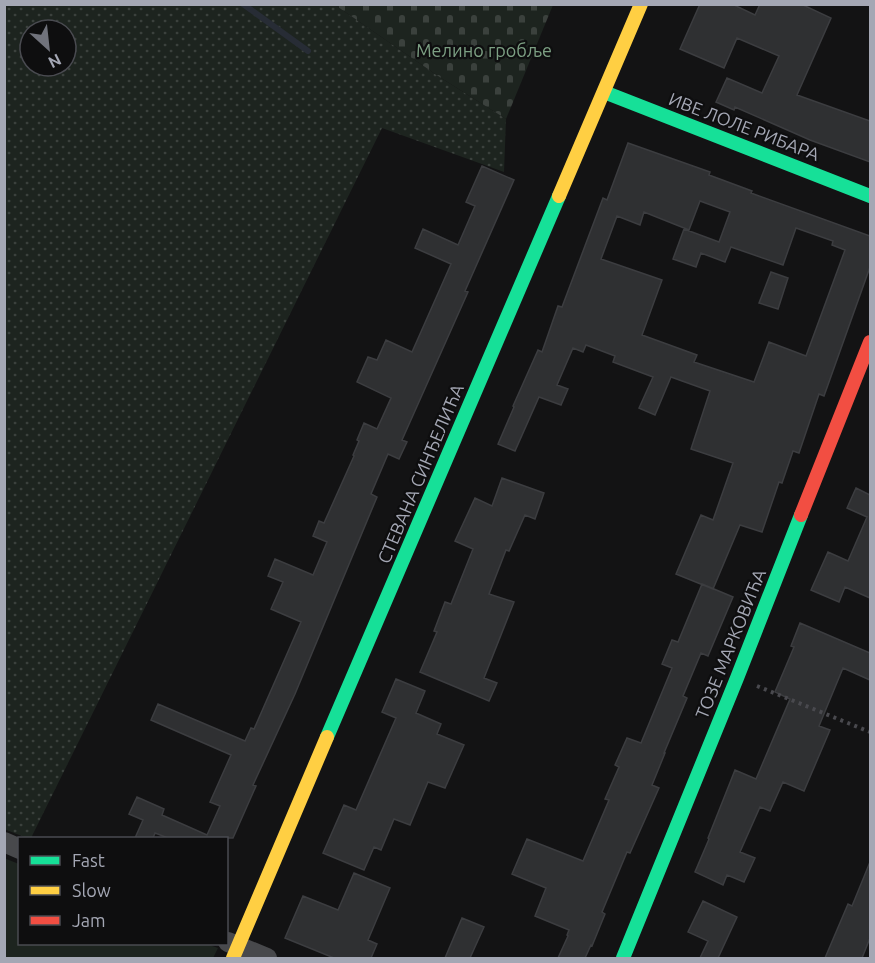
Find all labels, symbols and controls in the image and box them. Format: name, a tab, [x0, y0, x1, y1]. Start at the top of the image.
north arrow	[18, 18, 78, 78]
park label: Мелино гробље	[416, 40, 552, 60]
text: N	[45, 51, 64, 72]
street label: ИВЕ ЛОЛЕ РИБАРА	[666, 88, 823, 164]
street label: СТЕВАНА СИНЂЕЛИЋА	[373, 381, 467, 566]
street label: ТОЗЕ МАРКОВИЋА	[691, 566, 769, 721]
legend	[18, 837, 228, 945]
text: Fast	[72, 850, 105, 870]
text: Slow	[72, 880, 111, 900]
text: Jam	[72, 910, 106, 930]

